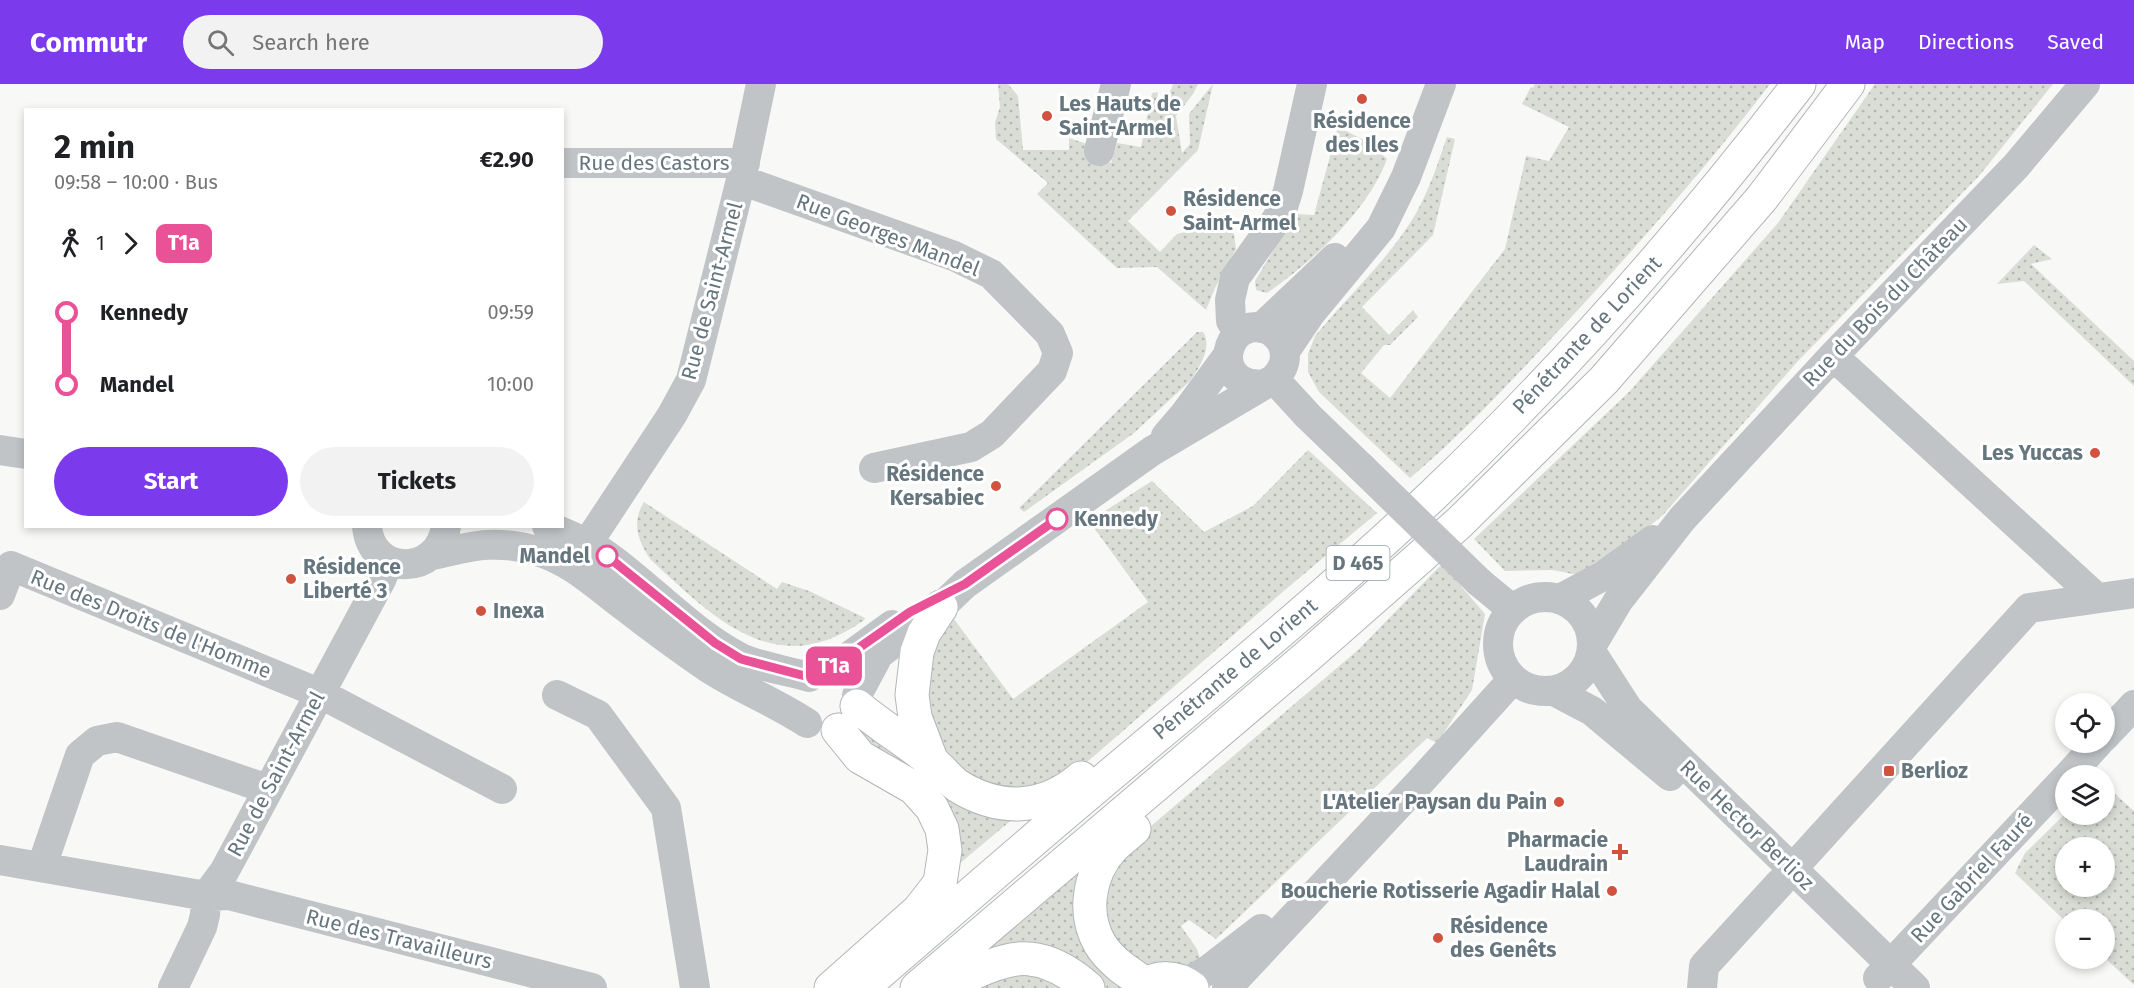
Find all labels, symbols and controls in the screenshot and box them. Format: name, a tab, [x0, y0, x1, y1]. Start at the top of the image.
search box	[183, 15, 603, 69]
text: Commutr	[30, 26, 147, 59]
icon: search	[204, 26, 237, 59]
text: Search here	[252, 29, 370, 56]
text: Map	[1845, 29, 1885, 55]
text: Directions	[1918, 29, 2014, 55]
text: Saved	[2047, 29, 2104, 55]
place label: Les Hauts de Saint-Armel	[1059, 91, 1181, 141]
marker: Résidence des Iles	[1355, 92, 1369, 106]
place label: Résidence des Iles	[1313, 108, 1411, 158]
marker: Les Hauts de Saint-Armel	[1040, 109, 1054, 123]
text: 2 min	[54, 127, 135, 167]
text: €2.90	[480, 146, 534, 173]
street label: Rue des Castors	[578, 150, 730, 176]
text: 09:58 – 10:00 · Bus	[54, 170, 218, 194]
place label: Résidence Saint-Armel	[1183, 186, 1297, 236]
street label: Rue Georges Mandel	[793, 188, 983, 282]
street label: Rue de Saint-Armel	[676, 199, 748, 383]
marker: Résidence Saint-Armel	[1164, 204, 1178, 218]
street label: Rue du Bois du Château	[1797, 212, 1973, 392]
icon: walk	[54, 227, 87, 260]
icon: forward	[114, 227, 147, 260]
text: T1a	[168, 230, 200, 256]
text: 1	[96, 231, 105, 255]
street label: Pénétrante de Lorient	[1507, 250, 1667, 420]
text: Kennedy	[100, 299, 188, 326]
text: 09:59	[487, 300, 534, 324]
text: Mandel	[100, 371, 174, 398]
text: 10:00	[487, 372, 534, 396]
place label: Les Yuccas	[1982, 440, 2083, 466]
marker: Les Yuccas	[2088, 446, 2102, 460]
button: Start	[54, 447, 288, 516]
button: Tickets	[300, 447, 534, 516]
place label: Résidence Kersabiec	[886, 461, 984, 511]
marker: Résidence Kersabiec	[989, 479, 1003, 493]
place label: Kennedy	[1074, 506, 1158, 532]
marker: Kennedy	[1046, 508, 1068, 530]
place label: Mandel	[519, 543, 591, 569]
marker: Mandel	[596, 545, 618, 567]
road number: D 465	[1326, 546, 1390, 580]
place label: Résidence Liberté 3	[303, 554, 401, 604]
street label: Rue des Droits de l'Homme	[27, 564, 275, 684]
marker: Résidence Liberté 3	[284, 572, 298, 586]
street label: Pénétrante de Lorient	[1147, 592, 1323, 745]
place label: Inexa	[493, 598, 545, 624]
marker: Inexa	[474, 604, 488, 618]
line badge: T1a	[800, 646, 868, 686]
text: T1a	[818, 653, 850, 679]
street label: Rue de Saint-Armel	[221, 687, 331, 861]
map controls	[2055, 693, 2115, 969]
button: locate	[2055, 693, 2115, 753]
street label: Rue Hector Berlioz	[1674, 754, 1820, 896]
place label: Berlioz	[1901, 758, 1968, 784]
marker: Berlioz	[1882, 764, 1896, 778]
button: layers	[2055, 765, 2115, 825]
place label: L'Atelier Paysan du Pain	[1323, 789, 1547, 815]
marker: L'Atelier Paysan du Pain	[1552, 795, 1566, 809]
street label: Rue Gabriel Fauré	[1905, 808, 2039, 948]
place label: Pharmacie Laudrain	[1507, 827, 1608, 877]
button: +	[2055, 837, 2115, 897]
marker: Pharmacie Laudrain	[1613, 845, 1627, 859]
place label: Boucherie Rotisserie Agadir Halal	[1281, 878, 1601, 904]
marker: Boucherie Rotisserie Agadir Halal	[1605, 884, 1619, 898]
street label: Rue des Travailleurs	[303, 903, 495, 975]
button: −	[2055, 909, 2115, 969]
place label: Résidence des Genêts	[1450, 913, 1556, 963]
marker: Résidence des Genêts	[1431, 931, 1445, 945]

